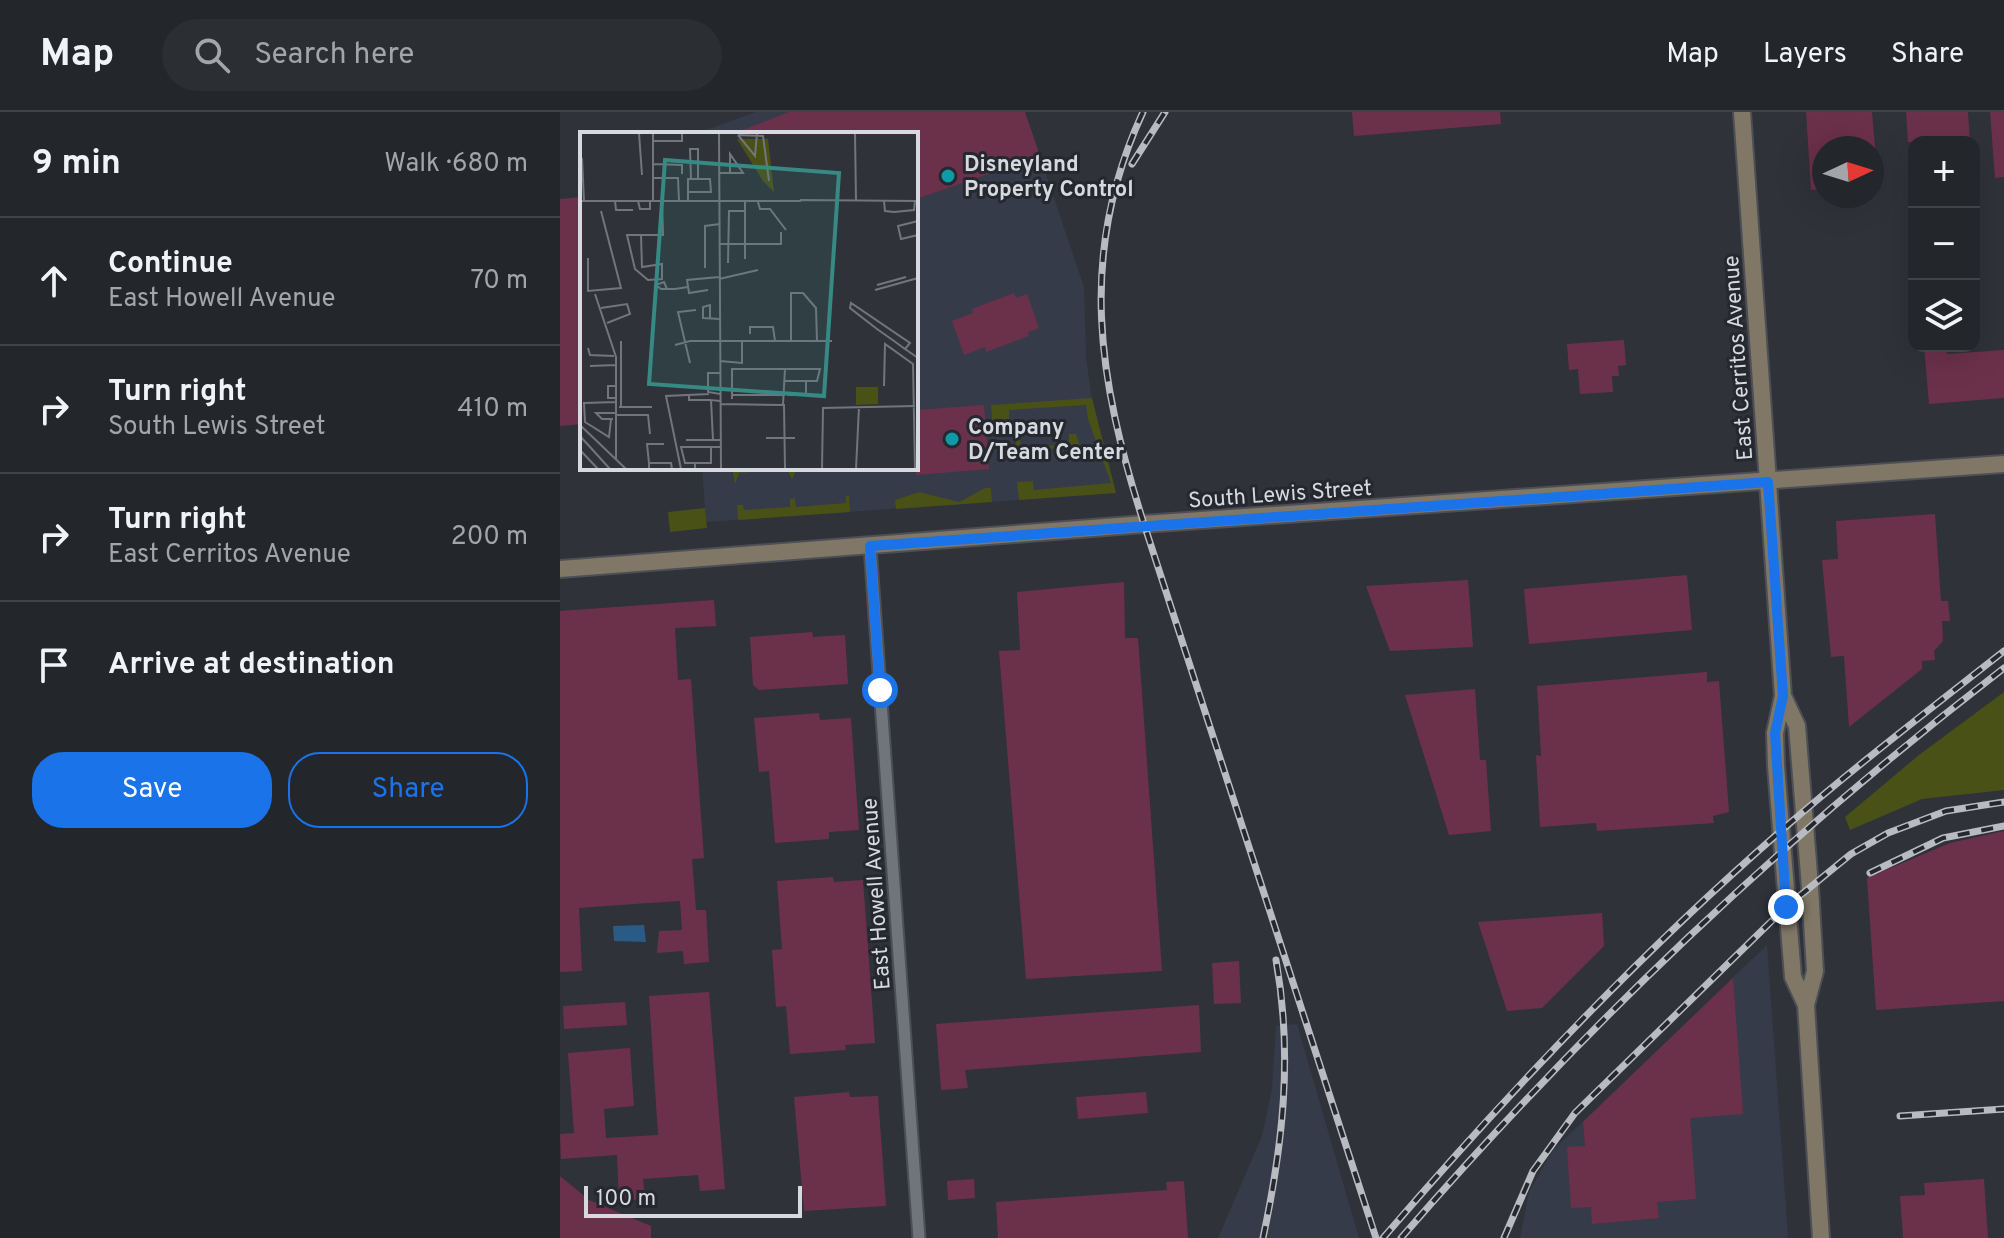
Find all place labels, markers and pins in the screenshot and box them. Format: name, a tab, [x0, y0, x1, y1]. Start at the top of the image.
place label: Disneyland Property Control	[964, 152, 1134, 204]
marker: Disneyland Property Control	[939, 167, 957, 185]
place label: Company D/Team Center	[968, 415, 1124, 467]
marker: Company D/Team Center	[943, 430, 961, 448]

